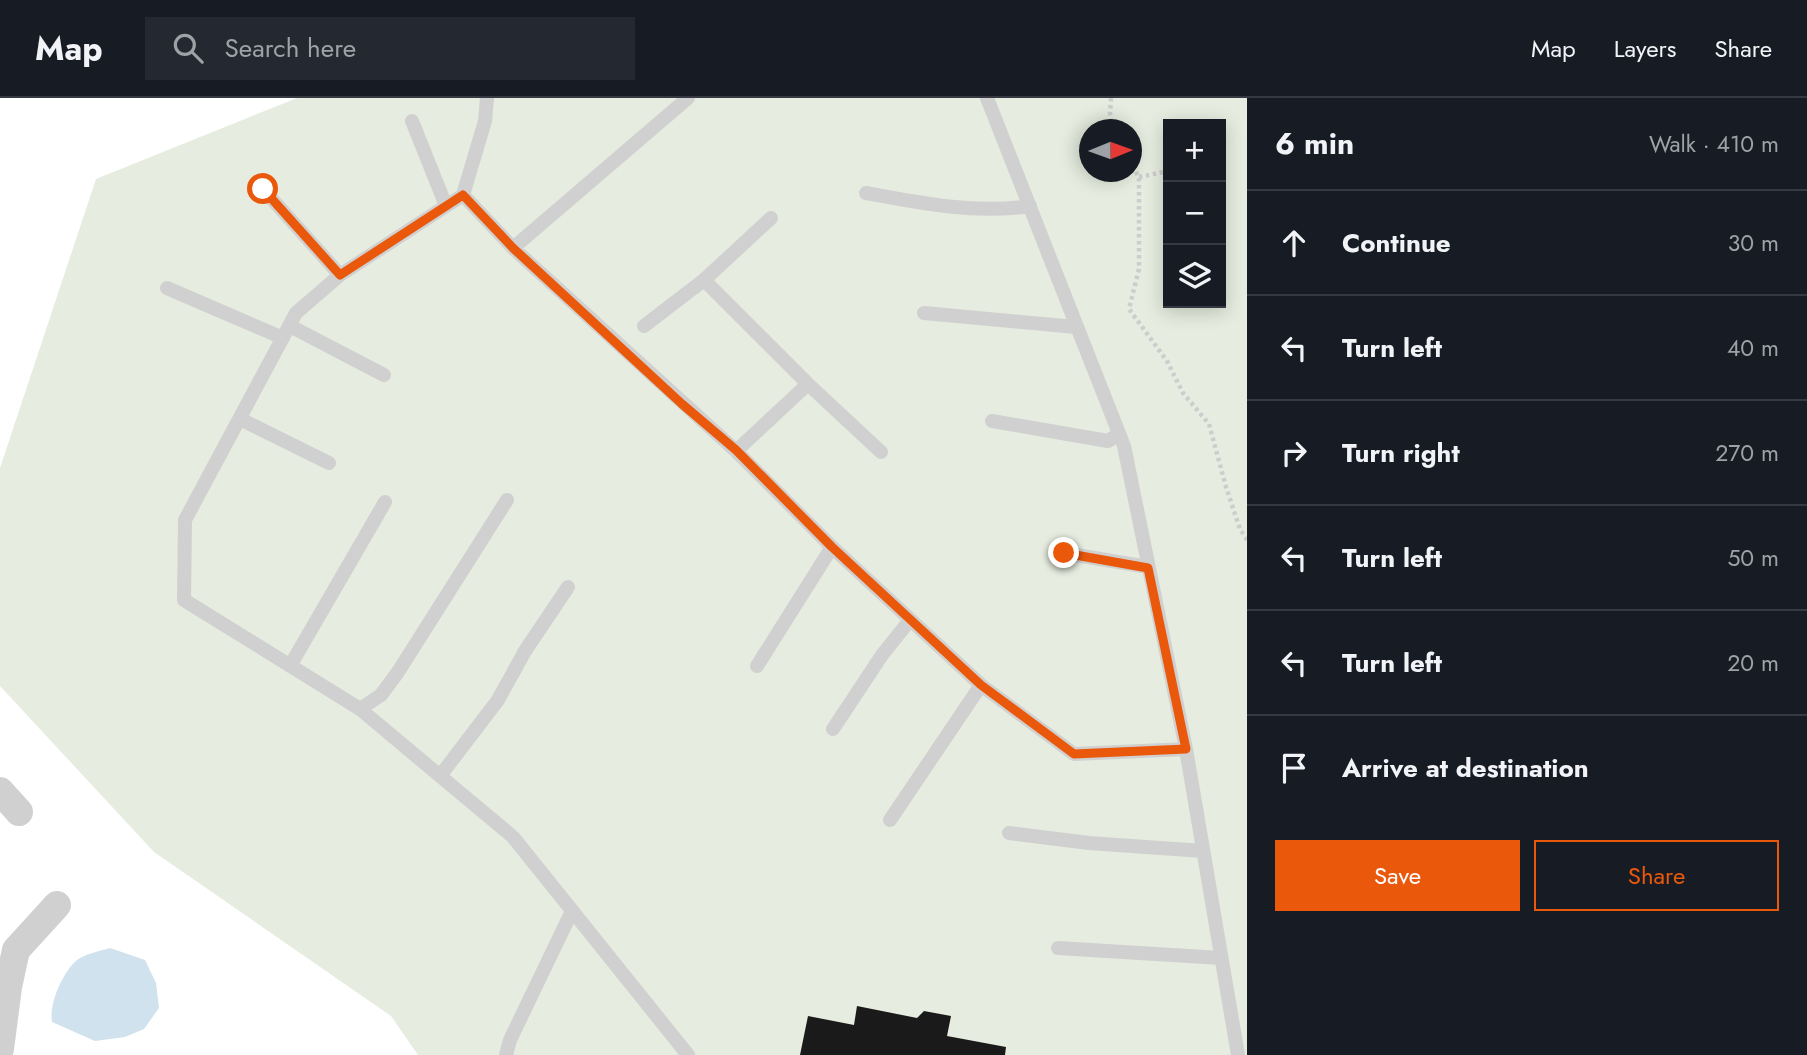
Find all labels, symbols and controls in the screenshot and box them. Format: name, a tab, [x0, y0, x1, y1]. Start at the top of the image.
search box	[145, 17, 635, 80]
text: Map	[35, 25, 103, 72]
icon: search	[169, 29, 207, 67]
text: Search here	[225, 29, 356, 67]
text: Map	[1531, 31, 1576, 66]
text: Layers	[1614, 31, 1676, 66]
text: Share	[1714, 31, 1772, 66]
north arrow	[1079, 119, 1142, 182]
map controls	[1163, 119, 1226, 308]
button: +	[1163, 119, 1226, 182]
text: 6 min	[1275, 122, 1354, 165]
text: Walk · 410 m	[1649, 127, 1779, 161]
route start	[247, 173, 278, 204]
button: −	[1163, 182, 1226, 245]
icon: ahead	[1275, 224, 1313, 262]
text: Continue	[1342, 224, 1451, 262]
text: 30 m	[1728, 226, 1779, 260]
button: layers	[1163, 245, 1226, 308]
icon: left	[1275, 329, 1313, 367]
text: Turn left	[1342, 329, 1442, 367]
text: 40 m	[1727, 331, 1779, 365]
icon: right	[1275, 434, 1313, 472]
text: Turn right	[1342, 434, 1460, 472]
text: 270 m	[1715, 436, 1779, 470]
route end	[1048, 537, 1079, 568]
icon: left	[1275, 539, 1313, 577]
text: Turn left	[1342, 539, 1442, 577]
text: 50 m	[1727, 541, 1779, 575]
icon: left	[1275, 644, 1313, 682]
text: Turn left	[1342, 644, 1442, 682]
text: 20 m	[1727, 646, 1779, 680]
icon: arrive	[1275, 749, 1313, 787]
text: Arrive at destination	[1342, 749, 1589, 787]
button: Save	[1275, 840, 1520, 911]
button: Share	[1534, 840, 1779, 911]

